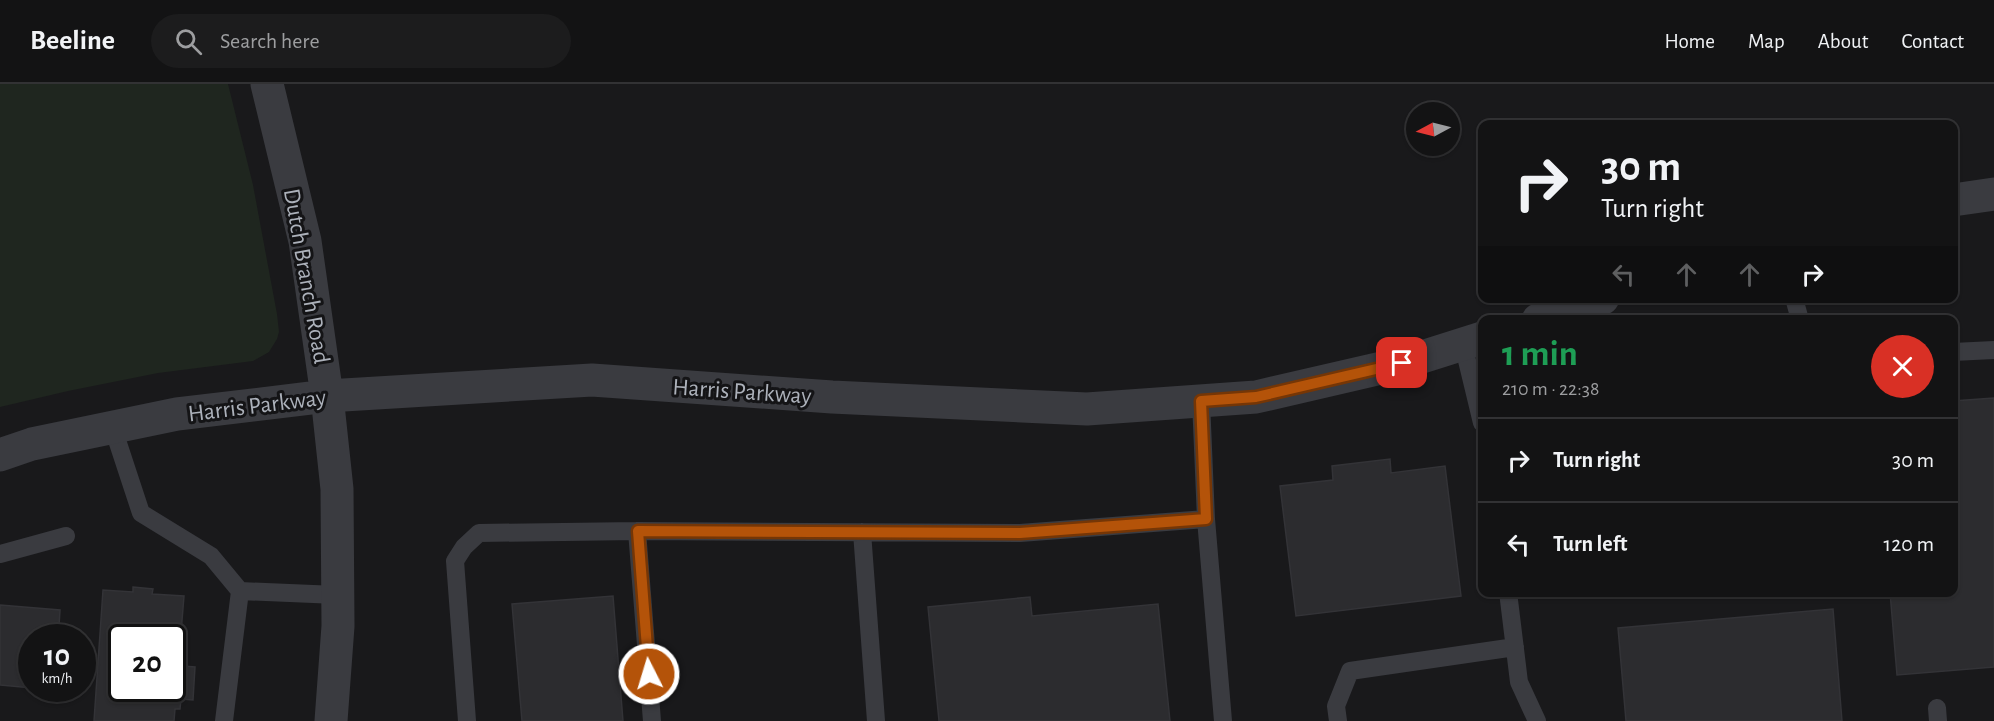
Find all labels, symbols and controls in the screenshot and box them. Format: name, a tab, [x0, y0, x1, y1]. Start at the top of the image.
search box	[151, 14, 571, 68]
icon: search	[172, 25, 205, 58]
text: Beeline	[30, 27, 115, 55]
text: Search here	[220, 30, 320, 52]
text: Home	[1664, 31, 1715, 52]
text: Map	[1748, 31, 1785, 52]
text: About	[1818, 31, 1868, 52]
text: Contact	[1901, 31, 1964, 52]
north arrow	[1406, 102, 1460, 156]
map controls	[1406, 102, 1460, 156]
icon: right	[1502, 144, 1580, 222]
text: 30 m	[1601, 146, 1681, 188]
street label: Dutch Branch Road	[279, 187, 333, 366]
text: Turn right	[1601, 195, 1704, 222]
icon: left	[1607, 258, 1640, 291]
icon: ahead	[1670, 258, 1703, 291]
icon: ahead	[1733, 258, 1766, 291]
icon: right	[1796, 258, 1829, 291]
button: close	[1871, 335, 1934, 398]
text: 1 min	[1502, 336, 1578, 372]
pin	[1376, 337, 1427, 388]
icon: arrive	[1385, 346, 1418, 379]
street label: Harris Parkway	[672, 375, 812, 409]
text: 210 m · 22:38	[1502, 379, 1600, 399]
street label: Harris Parkway	[187, 386, 328, 426]
icon: right	[1502, 444, 1535, 477]
text: Turn right	[1553, 449, 1640, 471]
text: 30 m	[1892, 449, 1934, 471]
icon: left	[1502, 528, 1535, 561]
text: Turn left	[1553, 533, 1627, 555]
text: 120 m	[1884, 533, 1934, 555]
speed limit sign: 20	[108, 624, 186, 702]
text: 10	[44, 641, 70, 671]
position arrow	[617, 642, 681, 706]
text: km/h	[42, 671, 72, 686]

